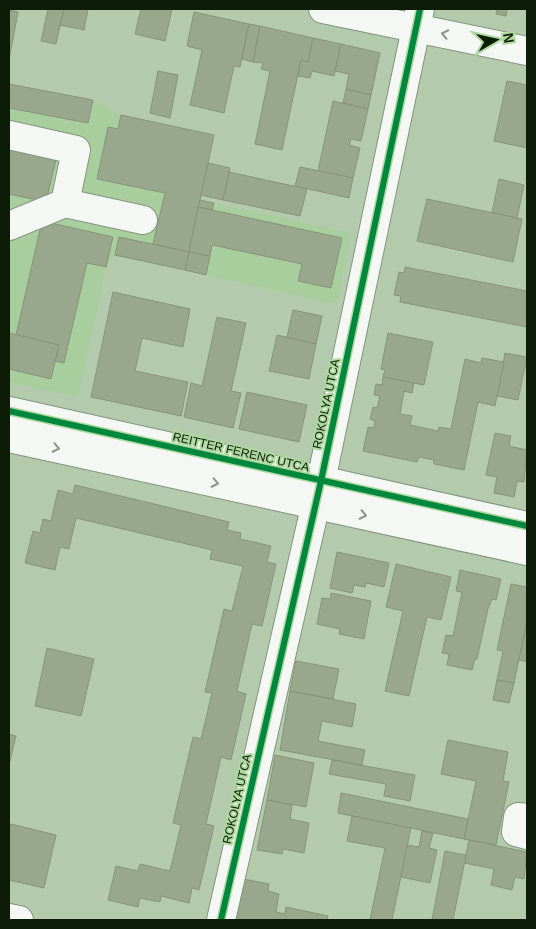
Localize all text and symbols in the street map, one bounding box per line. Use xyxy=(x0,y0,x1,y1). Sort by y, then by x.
north arrow xyxy=(471,15,521,65)
one-way arrow xyxy=(441,29,450,40)
text: N xyxy=(500,32,518,44)
street label: ROKOLYA UTCA xyxy=(310,358,342,450)
street label: REITTER FERENC UTCA xyxy=(171,429,311,475)
one-way arrow xyxy=(52,442,61,453)
one-way arrow xyxy=(211,477,220,488)
one-way arrow xyxy=(359,509,368,520)
street label: ROKOLYA UTCA xyxy=(220,753,254,845)

